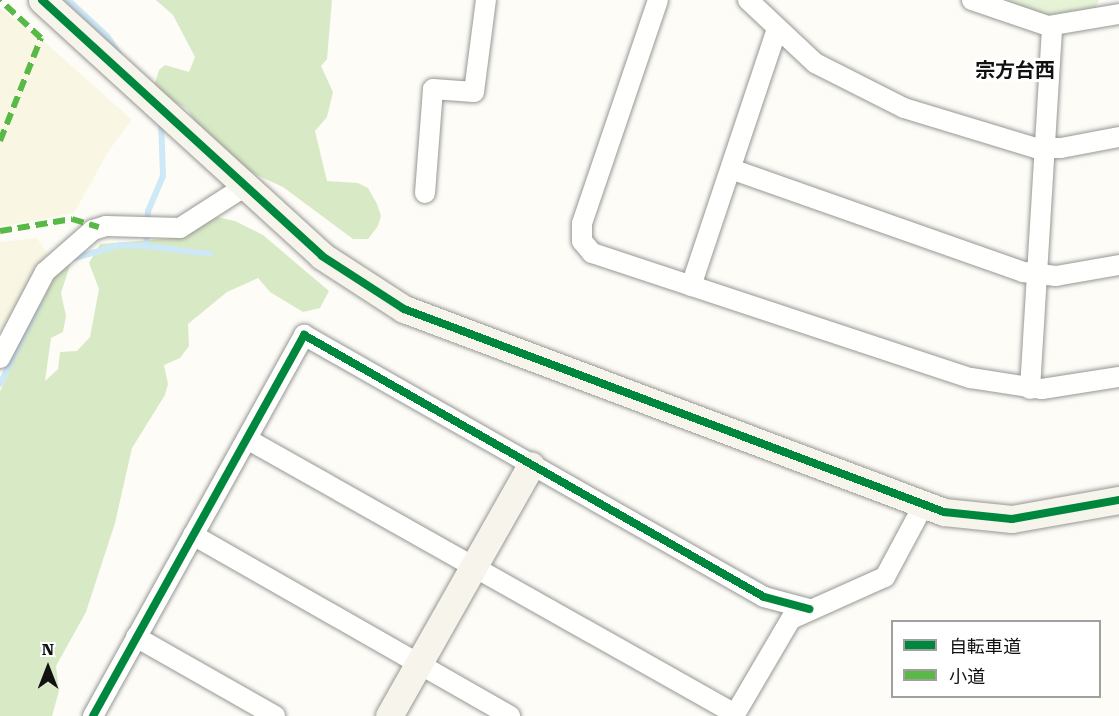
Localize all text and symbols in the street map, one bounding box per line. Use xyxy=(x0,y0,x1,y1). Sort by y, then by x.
district label: 宗方台西 xyxy=(975,58,1055,82)
legend xyxy=(891,620,1101,698)
text: 自転車道 xyxy=(949,636,1021,657)
north arrow xyxy=(18,638,78,698)
text: N xyxy=(42,640,54,659)
text: 小道 xyxy=(949,666,985,687)

